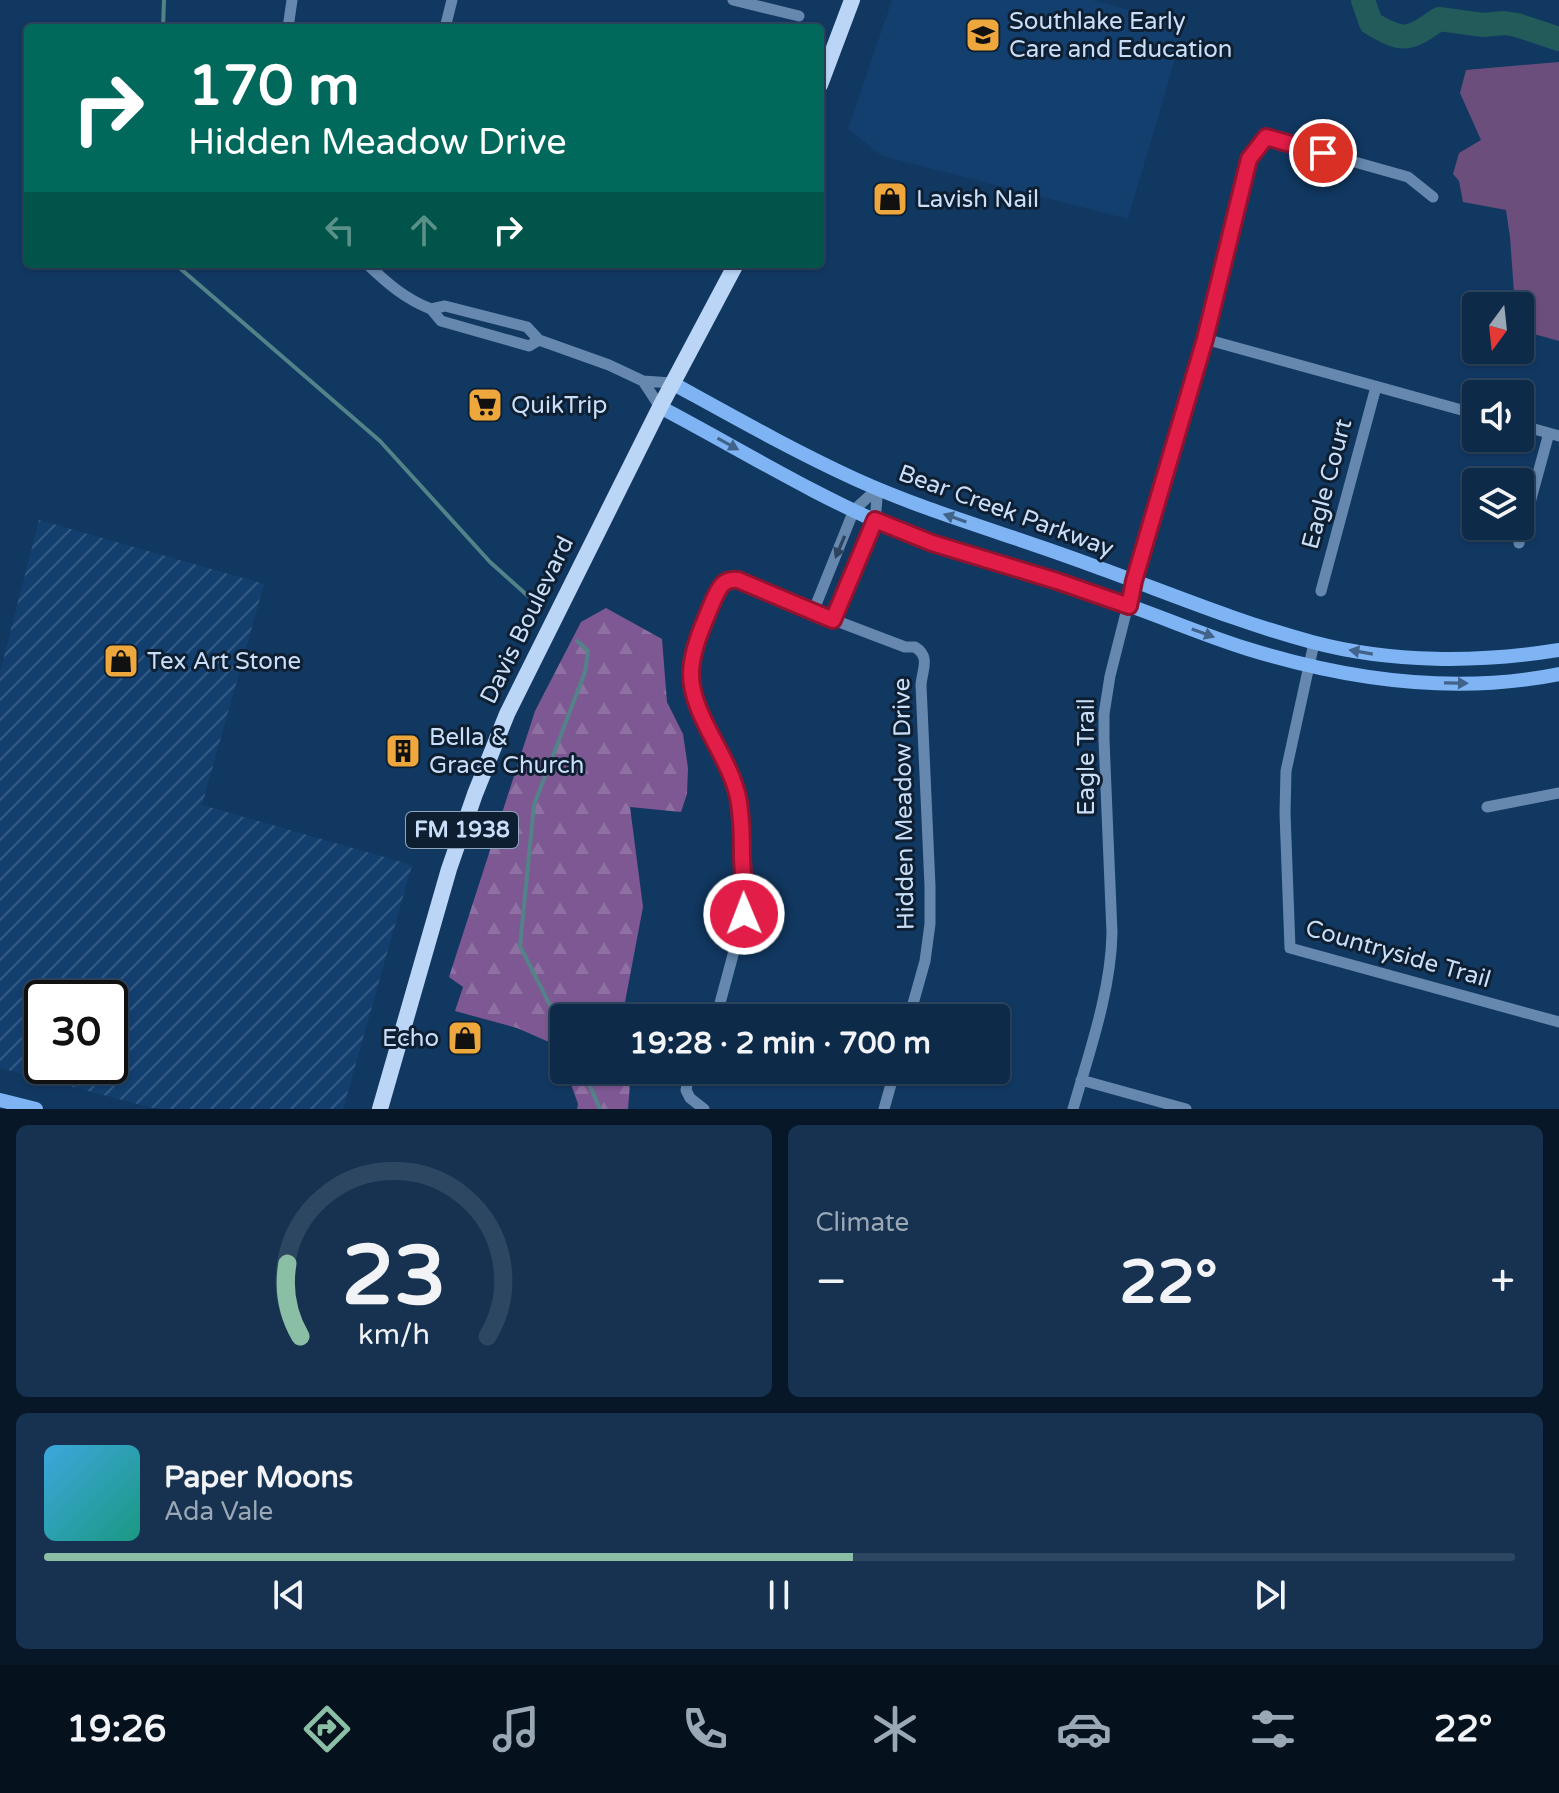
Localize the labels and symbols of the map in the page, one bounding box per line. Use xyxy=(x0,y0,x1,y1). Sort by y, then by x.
place label: Southlake Early Care and Education xyxy=(1009,7,1232,64)
school or university icon: Southlake Early Care and Education xyxy=(964,16,1002,54)
pin xyxy=(1289,119,1357,187)
shop icon: Lavish Nail xyxy=(871,180,909,218)
place label: Lavish Nail xyxy=(916,185,1039,214)
north arrow xyxy=(1462,292,1534,364)
supermarket icon: QuikTrip xyxy=(466,386,504,424)
place label: QuikTrip xyxy=(511,391,607,420)
street label: Eagle Court xyxy=(1296,416,1358,552)
one-way arrow xyxy=(717,437,739,451)
street label: Bear Creek Parkway xyxy=(894,459,1118,564)
one-way arrow xyxy=(943,511,967,523)
street label: Davis Boulevard xyxy=(474,532,580,708)
one-way arrow xyxy=(834,535,847,559)
one-way arrow xyxy=(1191,627,1215,639)
shop icon: Tex Art Stone xyxy=(102,642,140,680)
one-way arrow xyxy=(1349,645,1374,657)
place label: Tex Art Stone xyxy=(147,647,301,676)
one-way arrow xyxy=(1444,677,1469,690)
street label: Hidden Meadow Drive xyxy=(887,678,921,930)
street label: Eagle Trail xyxy=(1072,698,1101,816)
place label: Bella & Grace Church xyxy=(429,723,584,780)
building icon: Bella & Grace Church xyxy=(384,732,422,770)
road number: FM 1938 xyxy=(406,812,518,848)
position arrow xyxy=(702,872,786,956)
street label: Countryside Trail xyxy=(1302,914,1494,994)
speed limit sign: 30 xyxy=(24,980,128,1084)
shop icon: Echo xyxy=(446,1019,484,1057)
place label: Echo xyxy=(382,1024,439,1053)

